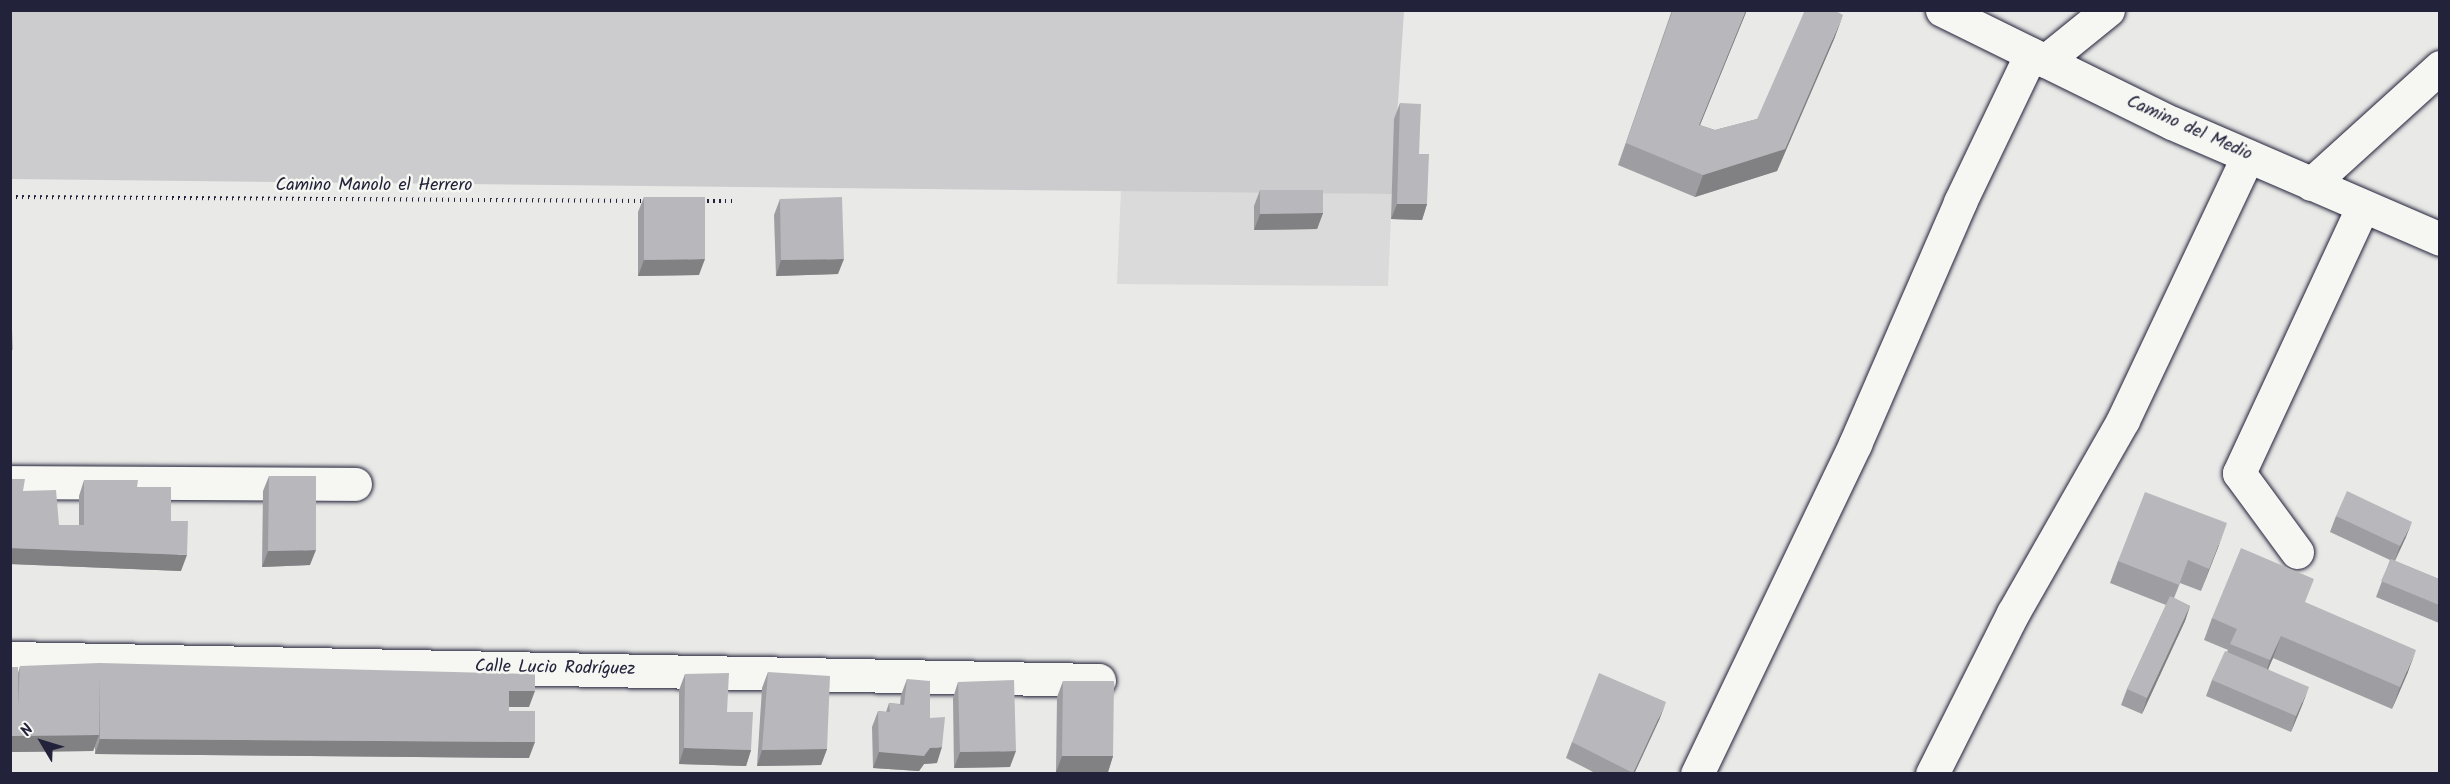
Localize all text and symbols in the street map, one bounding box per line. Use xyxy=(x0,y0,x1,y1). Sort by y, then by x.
street label: Camino del Medio xyxy=(2123,92,2255,166)
street label: Camino Manolo el Herrero xyxy=(276,175,472,197)
street label: Calle Lucio Rodríguez xyxy=(475,657,635,681)
north arrow xyxy=(12,712,72,772)
text: N xyxy=(14,719,40,742)

